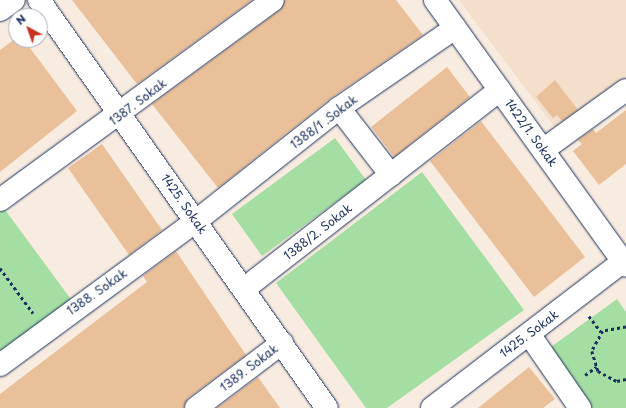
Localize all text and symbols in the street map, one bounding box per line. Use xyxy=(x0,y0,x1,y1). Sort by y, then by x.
north arrow xyxy=(8,8,48,48)
text: N xyxy=(12,10,29,29)
street label: 1387. Sokak xyxy=(106,76,170,128)
street label: 1388/1 .Sokak xyxy=(287,92,361,152)
street label: 1422/1. Sokak xyxy=(501,96,561,170)
street label: 1425. Sokak xyxy=(158,171,210,237)
street label: 1388/2. Sokak xyxy=(281,201,355,263)
street label: 1388. Sokak xyxy=(64,266,130,318)
street label: 1425. Sokak xyxy=(496,307,562,361)
street label: 1389. Sokak xyxy=(217,341,281,395)

